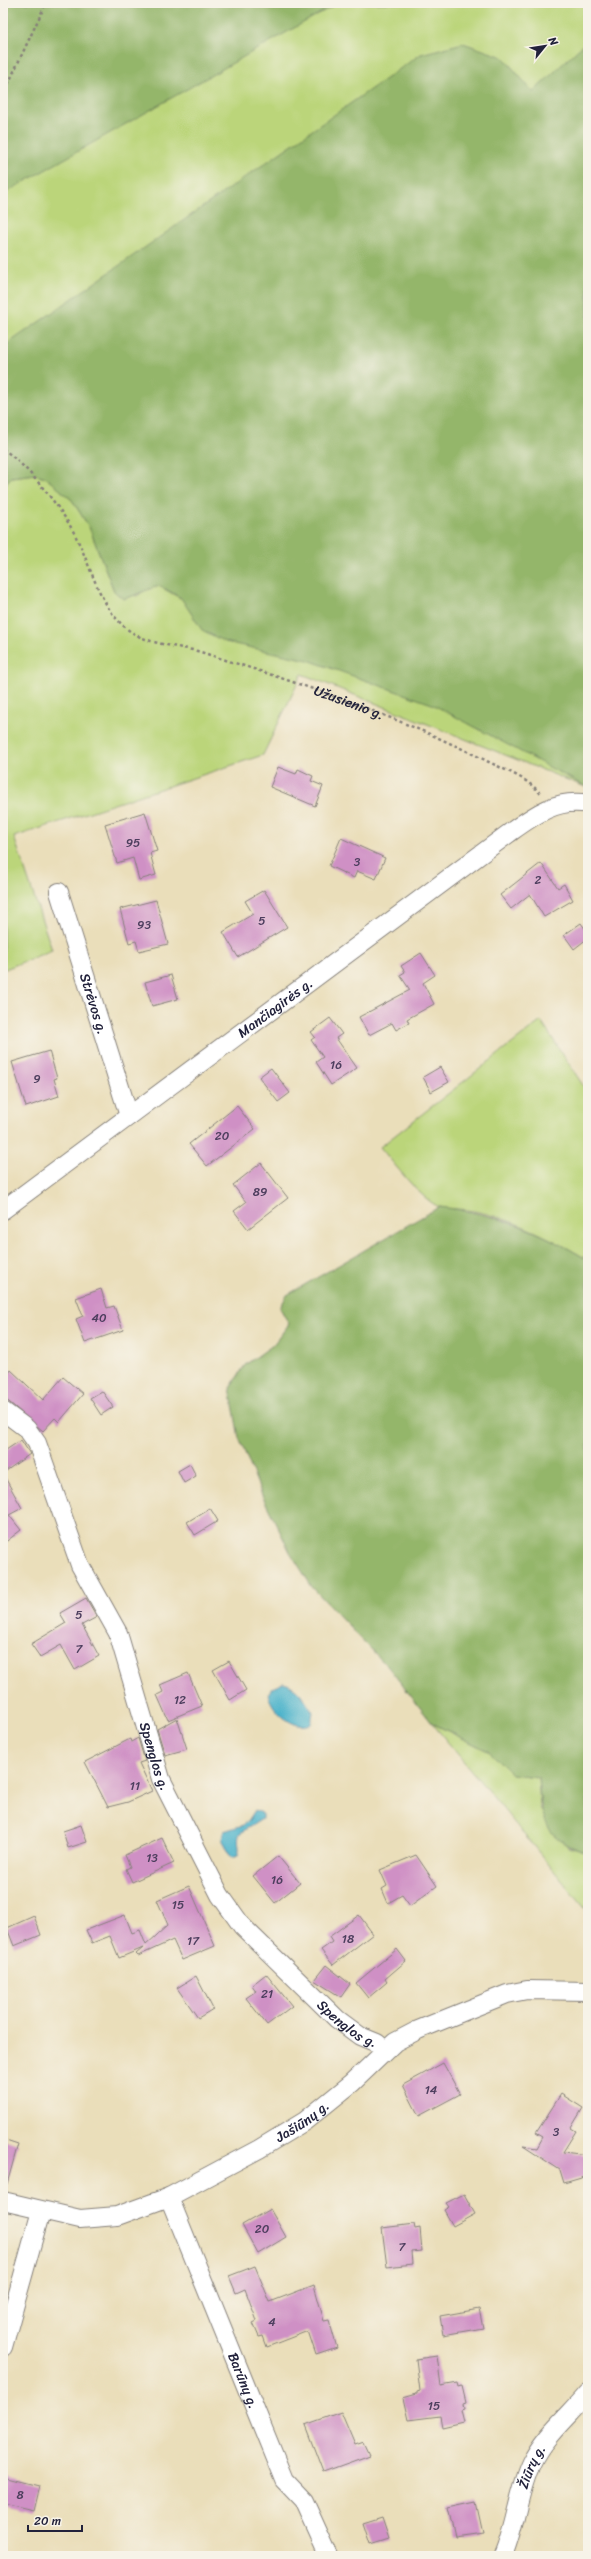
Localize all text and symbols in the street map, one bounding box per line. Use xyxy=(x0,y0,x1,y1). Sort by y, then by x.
north arrow xyxy=(525,26,565,66)
text: N xyxy=(543,32,564,50)
street label: Užusienio g. xyxy=(310,678,388,727)
house number: 95 xyxy=(126,832,140,854)
house number: 3 xyxy=(354,851,361,873)
house number: 2 xyxy=(535,869,542,891)
house number: 5 xyxy=(258,910,266,932)
house number: 93 xyxy=(137,914,151,936)
street label: Strėvos g. xyxy=(72,970,115,1038)
street label: Mančiagirės g. xyxy=(232,971,318,1045)
house number: 16 xyxy=(330,1054,342,1076)
house number: 9 xyxy=(33,1068,41,1090)
house number: 20 xyxy=(215,1125,230,1147)
house number: 89 xyxy=(253,1181,267,1203)
house number: 40 xyxy=(91,1307,107,1329)
house number: 5 xyxy=(75,1604,83,1626)
house number: 7 xyxy=(76,1638,84,1660)
house number: 12 xyxy=(174,1689,186,1711)
street label: Spenglos g. xyxy=(132,1719,177,1795)
house number: 11 xyxy=(130,1775,140,1797)
house number: 13 xyxy=(146,1847,158,1869)
house number: 16 xyxy=(271,1869,283,1891)
house number: 15 xyxy=(172,1894,184,1916)
house number: 18 xyxy=(342,1928,354,1950)
house number: 17 xyxy=(187,1930,200,1952)
house number: 21 xyxy=(261,1983,273,2005)
street label: Spenglos g. xyxy=(311,1994,381,2055)
house number: 14 xyxy=(425,2079,438,2101)
street label: Jašiūnų g. xyxy=(270,2094,335,2150)
house number: 3 xyxy=(553,2121,560,2143)
house number: 20 xyxy=(255,2218,270,2240)
house number: 7 xyxy=(399,2236,407,2258)
house number: 4 xyxy=(268,2311,276,2333)
street label: Barūnų g. xyxy=(220,2349,266,2413)
house number: 15 xyxy=(428,2395,440,2417)
street label: Žiūrų g. xyxy=(511,2439,552,2492)
house number: 8 xyxy=(16,2484,24,2506)
scale bar xyxy=(28,2507,82,2533)
text: 20 m xyxy=(34,2510,61,2532)

